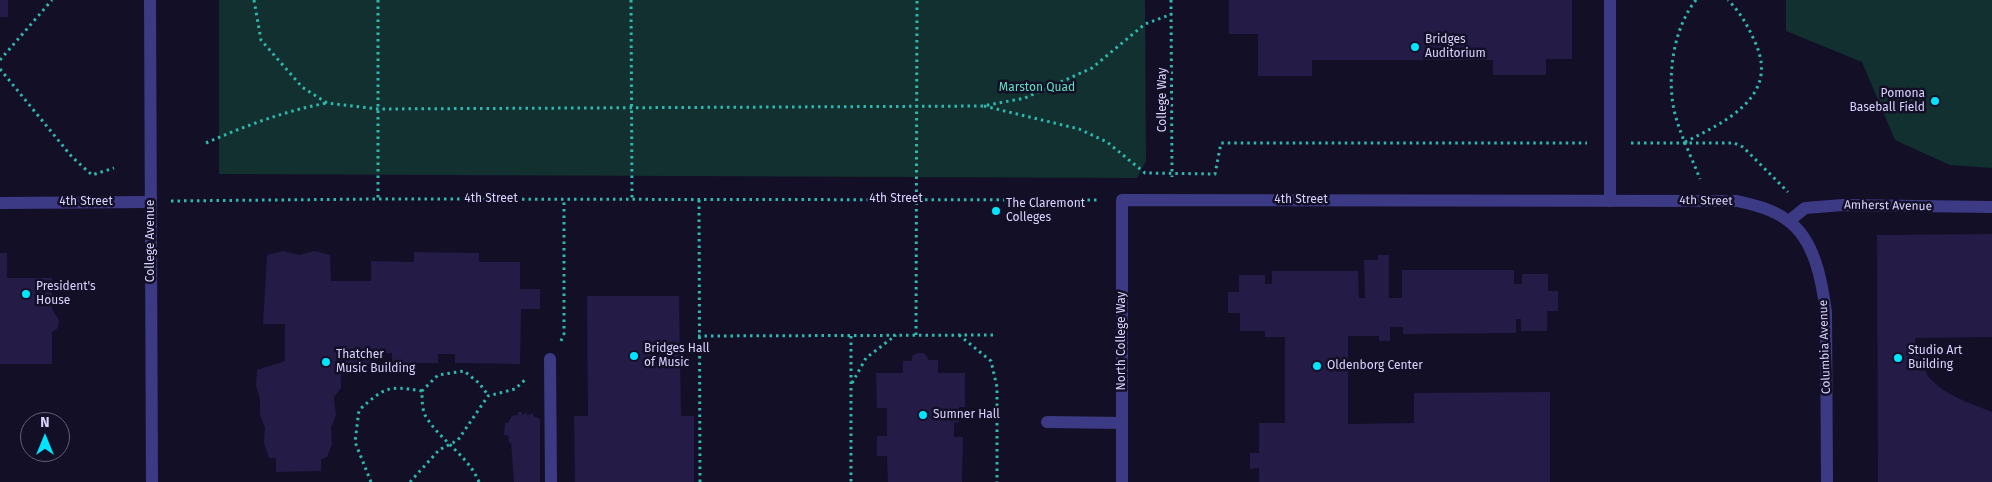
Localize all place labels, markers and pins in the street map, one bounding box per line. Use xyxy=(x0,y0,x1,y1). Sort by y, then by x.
place label: Bridges Auditorium xyxy=(1425,33,1486,61)
marker: Bridges Auditorium xyxy=(1409,41,1421,53)
place label: Pomona Baseball Field xyxy=(1849,87,1925,115)
marker: Pomona Baseball Field xyxy=(1929,95,1941,107)
place label: The Claremont Colleges xyxy=(1006,197,1085,225)
marker: The Claremont Colleges xyxy=(990,205,1002,217)
place label: President's House xyxy=(36,280,96,308)
marker: President's House xyxy=(20,288,32,300)
place label: Bridges Hall of Music xyxy=(644,342,709,370)
place label: Studio Art Building xyxy=(1908,344,1962,372)
place label: Thatcher Music Building xyxy=(336,348,415,376)
marker: Bridges Hall of Music xyxy=(628,350,640,362)
marker: Studio Art Building xyxy=(1892,352,1904,364)
marker: Thatcher Music Building xyxy=(320,356,332,368)
place label: Oldenborg Center xyxy=(1327,359,1423,373)
marker: Oldenborg Center xyxy=(1311,360,1323,372)
place label: Sumner Hall xyxy=(933,408,1000,422)
marker: Sumner Hall xyxy=(917,409,929,421)

